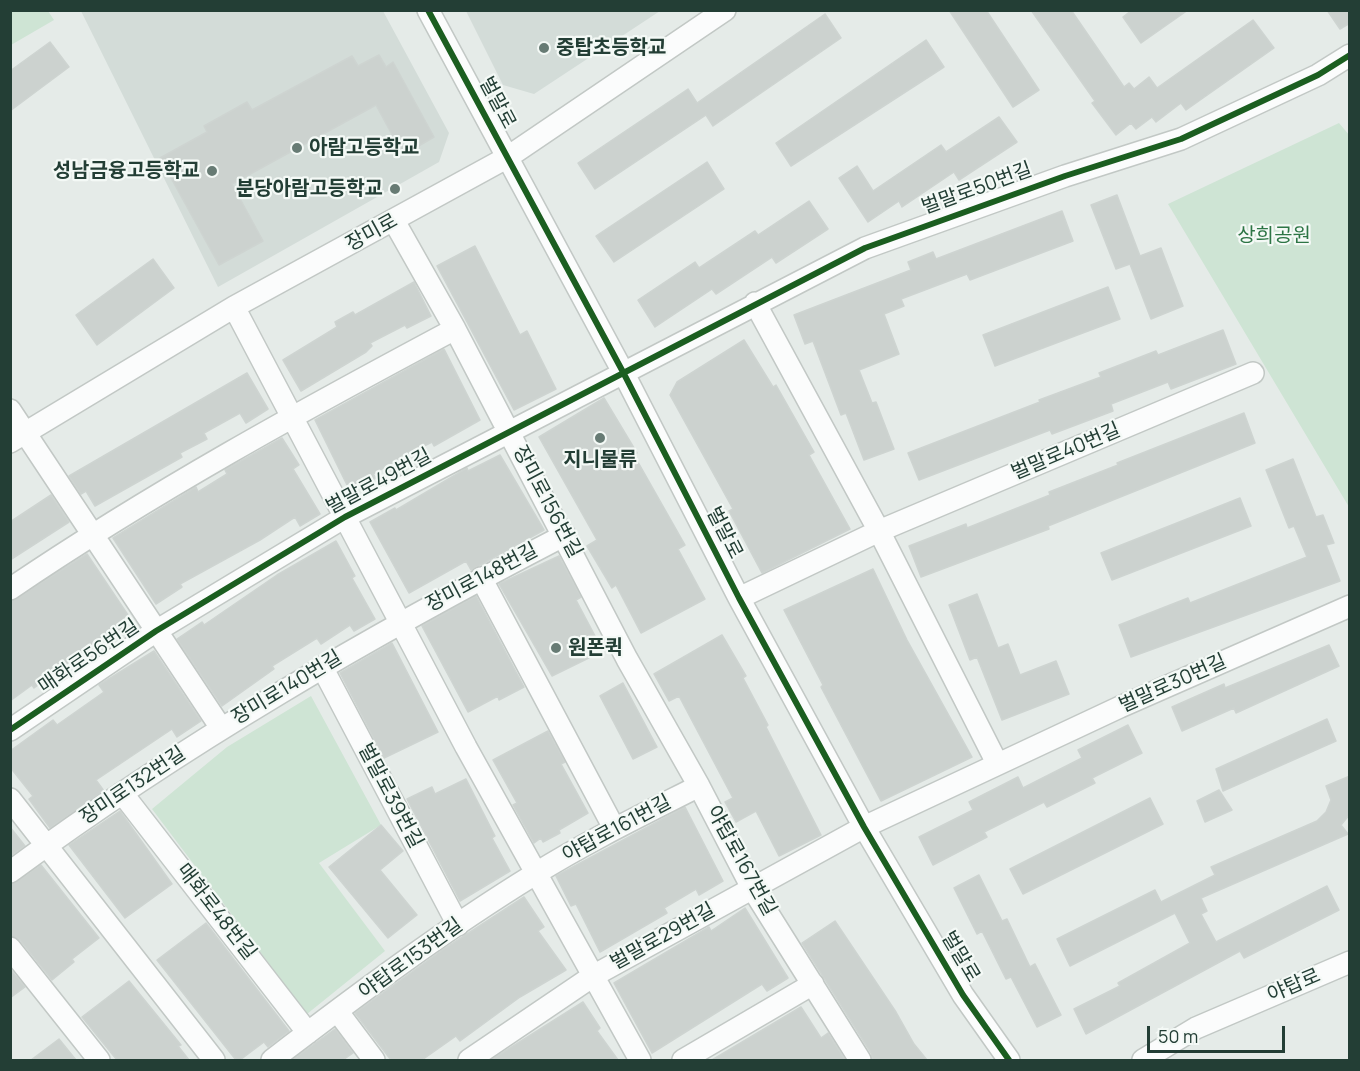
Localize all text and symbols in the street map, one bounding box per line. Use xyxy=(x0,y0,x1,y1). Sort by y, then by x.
place label: 중탑초등학교 xyxy=(556,36,666,60)
marker: 중탑초등학교 xyxy=(537,41,551,55)
street label: 벌말로 xyxy=(473,73,521,133)
place label: 아람고등학교 xyxy=(309,136,419,160)
marker: 아람고등학교 xyxy=(290,141,304,155)
street label: 벌말로50번길 xyxy=(919,158,1035,220)
place label: 성남금융고등학교 xyxy=(53,159,200,183)
marker: 성남금융고등학교 xyxy=(205,164,219,178)
place label: 분당아람고등학교 xyxy=(236,177,383,201)
marker: 분당아람고등학교 xyxy=(388,182,402,196)
street label: 장미로 xyxy=(342,209,402,257)
park label: 상희공원 xyxy=(1237,224,1311,248)
street label: 벌말로40번길 xyxy=(1008,418,1124,486)
marker: 지니물류 xyxy=(593,431,607,445)
street label: 장미로156번길 xyxy=(507,442,587,562)
street label: 벌말로49번길 xyxy=(322,444,436,520)
place label: 지니물류 xyxy=(563,448,637,472)
street label: 벌말로 xyxy=(701,503,747,563)
street label: 장미로148번길 xyxy=(422,538,542,618)
street label: 매화로56번길 xyxy=(34,615,144,699)
place label: 원폰퀵 xyxy=(568,636,623,660)
marker: 원폰퀵 xyxy=(549,641,563,655)
street label: 장미로140번길 xyxy=(228,646,346,730)
street label: 벌말로30번길 xyxy=(1115,650,1231,718)
street label: 벌말로39번길 xyxy=(352,739,428,853)
street label: 장미로132번길 xyxy=(76,742,190,830)
street label: 야탑로161번길 xyxy=(559,790,675,868)
street label: 야탑로167번길 xyxy=(701,802,781,920)
street label: 매화로48번길 xyxy=(171,859,261,965)
street label: 벌말로29번길 xyxy=(607,898,719,976)
street label: 야탑로153번길 xyxy=(354,913,468,1005)
street label: 벌말로 xyxy=(935,927,985,987)
street label: 야탑로 xyxy=(1264,964,1324,1008)
scale bar xyxy=(1150,1014,1288,1052)
text: 50 m xyxy=(1158,1024,1198,1048)

